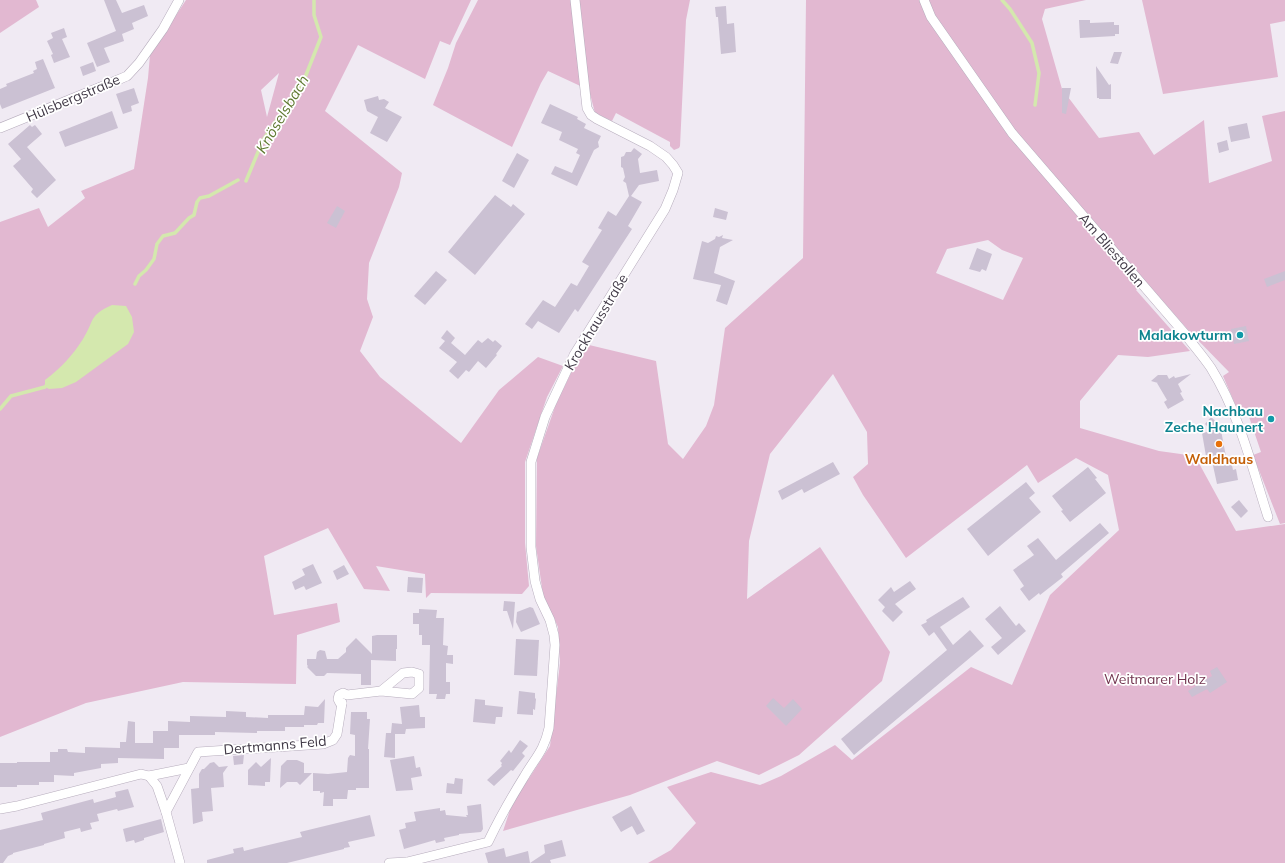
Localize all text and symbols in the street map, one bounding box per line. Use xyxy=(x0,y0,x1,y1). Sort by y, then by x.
street label: Hülsbergstraße xyxy=(23,70,123,126)
water label: Knöselsbach xyxy=(251,71,313,156)
street label: Am Bliestollen xyxy=(1075,209,1149,291)
street label: Krockhausstraße xyxy=(560,271,632,373)
place label: Malakowturm xyxy=(1139,326,1232,344)
marker: Malakowturm xyxy=(1235,330,1245,340)
place label: Nachbau Zeche Haunert xyxy=(1165,402,1264,436)
marker: Nachbau Zeche Haunert xyxy=(1266,414,1276,424)
marker: Waldhaus xyxy=(1214,439,1224,449)
place label: Waldhaus xyxy=(1185,450,1253,468)
park label: Weitmarer Holz xyxy=(1104,670,1206,688)
street label: Dertmanns Feld xyxy=(223,732,327,758)

